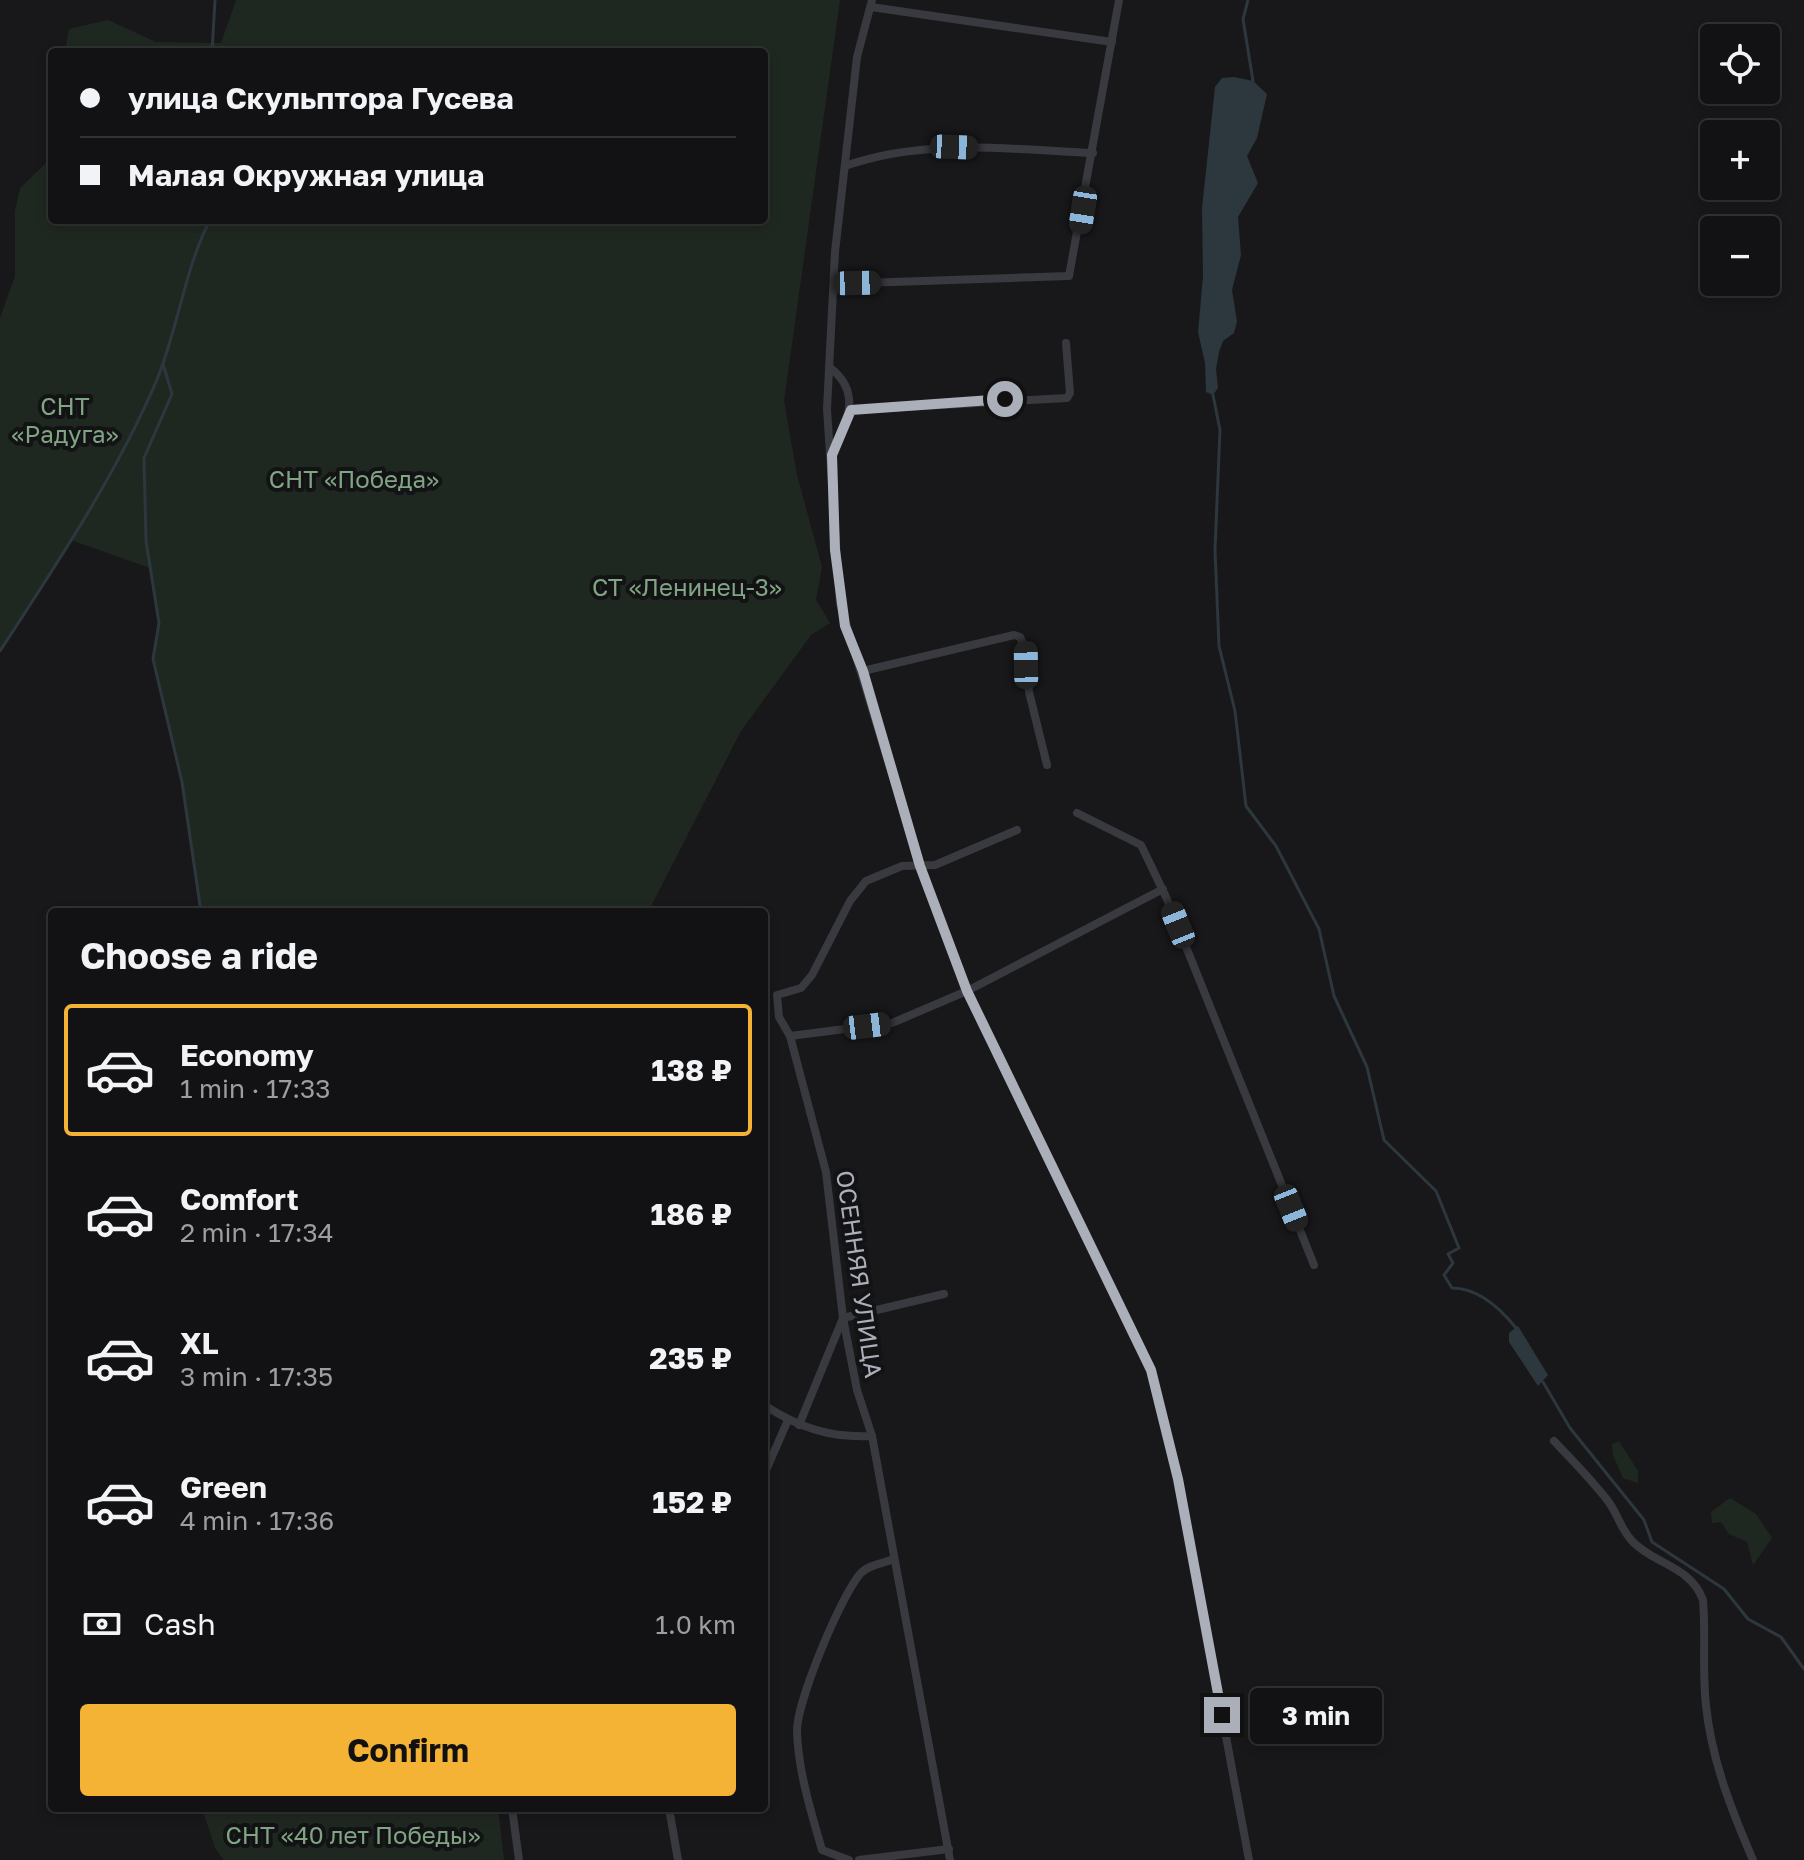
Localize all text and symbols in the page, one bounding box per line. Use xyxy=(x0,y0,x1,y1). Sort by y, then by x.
map controls xyxy=(1700,24,1780,296)
button: locate xyxy=(1700,24,1780,104)
text: улица Скульптора Гусева xyxy=(128,80,514,116)
button: + xyxy=(1700,120,1780,200)
car xyxy=(930,134,978,160)
text: Малая Окружная улица xyxy=(128,157,485,193)
car xyxy=(1067,184,1099,236)
button: − xyxy=(1700,216,1780,296)
car xyxy=(833,271,881,295)
route start xyxy=(987,381,1023,417)
park label: СНТ «Радуга» xyxy=(11,391,119,448)
park label: СНТ «Победа» xyxy=(269,464,439,493)
park label: СТ «Ленинец-3» xyxy=(592,572,782,601)
car xyxy=(1014,641,1038,689)
car xyxy=(1158,898,1198,952)
text: Choose a ride xyxy=(80,934,318,977)
car xyxy=(842,1011,892,1041)
icon: car xyxy=(84,1034,156,1106)
text: Economy xyxy=(180,1037,314,1073)
text: 138 ₽ xyxy=(651,1052,732,1088)
text: 1 min · 17:33 xyxy=(180,1073,331,1104)
street label: ОСЕННЯЯ УЛИЦА xyxy=(831,1168,889,1380)
icon: car xyxy=(84,1178,156,1250)
text: Comfort xyxy=(180,1181,299,1217)
car xyxy=(1271,1181,1311,1235)
text: 186 ₽ xyxy=(651,1196,732,1232)
text: 2 min · 17:34 xyxy=(180,1217,334,1248)
icon: car xyxy=(84,1322,156,1394)
text: XL xyxy=(180,1325,219,1361)
text: 235 ₽ xyxy=(649,1340,732,1376)
text: 3 min · 17:35 xyxy=(180,1361,333,1392)
icon: car xyxy=(84,1466,156,1538)
text: Green xyxy=(180,1469,267,1505)
text: 152 ₽ xyxy=(652,1484,732,1520)
text: 4 min · 17:36 xyxy=(180,1505,334,1536)
icon: cash xyxy=(80,1602,124,1646)
text: Cash xyxy=(144,1606,216,1642)
text: 1.0 km xyxy=(655,1609,736,1640)
callout: 3 min xyxy=(1250,1687,1382,1743)
route end xyxy=(1204,1697,1240,1733)
text: 3 min xyxy=(1282,1700,1350,1731)
button: Confirm xyxy=(80,1704,736,1796)
park label: СНТ «40 лет Победы» xyxy=(225,1820,481,1849)

